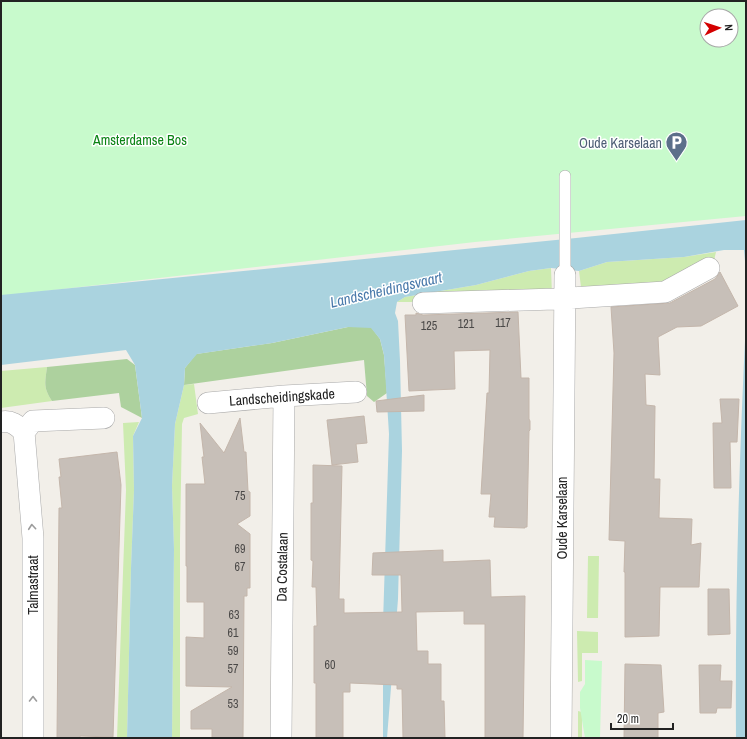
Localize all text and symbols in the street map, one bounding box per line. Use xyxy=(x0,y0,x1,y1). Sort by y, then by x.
north arrow xyxy=(699,8,739,48)
text: N xyxy=(722,24,736,31)
parking icon: Oude Karselaan xyxy=(664,130,690,163)
park label: Amsterdamse Bos xyxy=(92,131,187,149)
place label: Oude Karselaan xyxy=(579,134,662,152)
water label: Landscheidingsvaart xyxy=(328,266,444,313)
house number: 117 xyxy=(495,315,511,331)
house number: 121 xyxy=(458,316,475,332)
house number: 125 xyxy=(421,318,438,334)
street label: Landscheidingskade xyxy=(229,384,335,410)
street label: Oude Karselaan xyxy=(553,477,571,559)
house number: 75 xyxy=(235,488,246,504)
one-way arrow xyxy=(28,524,37,530)
street label: Da Costalaan xyxy=(272,532,292,602)
house number: 69 xyxy=(235,541,245,557)
street label: Talmastraat xyxy=(24,555,42,615)
house number: 67 xyxy=(235,559,246,575)
house number: 63 xyxy=(229,607,239,623)
house number: 61 xyxy=(228,625,239,641)
house number: 59 xyxy=(228,643,238,659)
house number: 60 xyxy=(325,657,335,673)
house number: 57 xyxy=(228,661,239,677)
one-way arrow xyxy=(29,696,37,702)
house number: 53 xyxy=(228,696,238,712)
scale bar xyxy=(611,705,673,731)
text: 20 m xyxy=(617,711,639,727)

